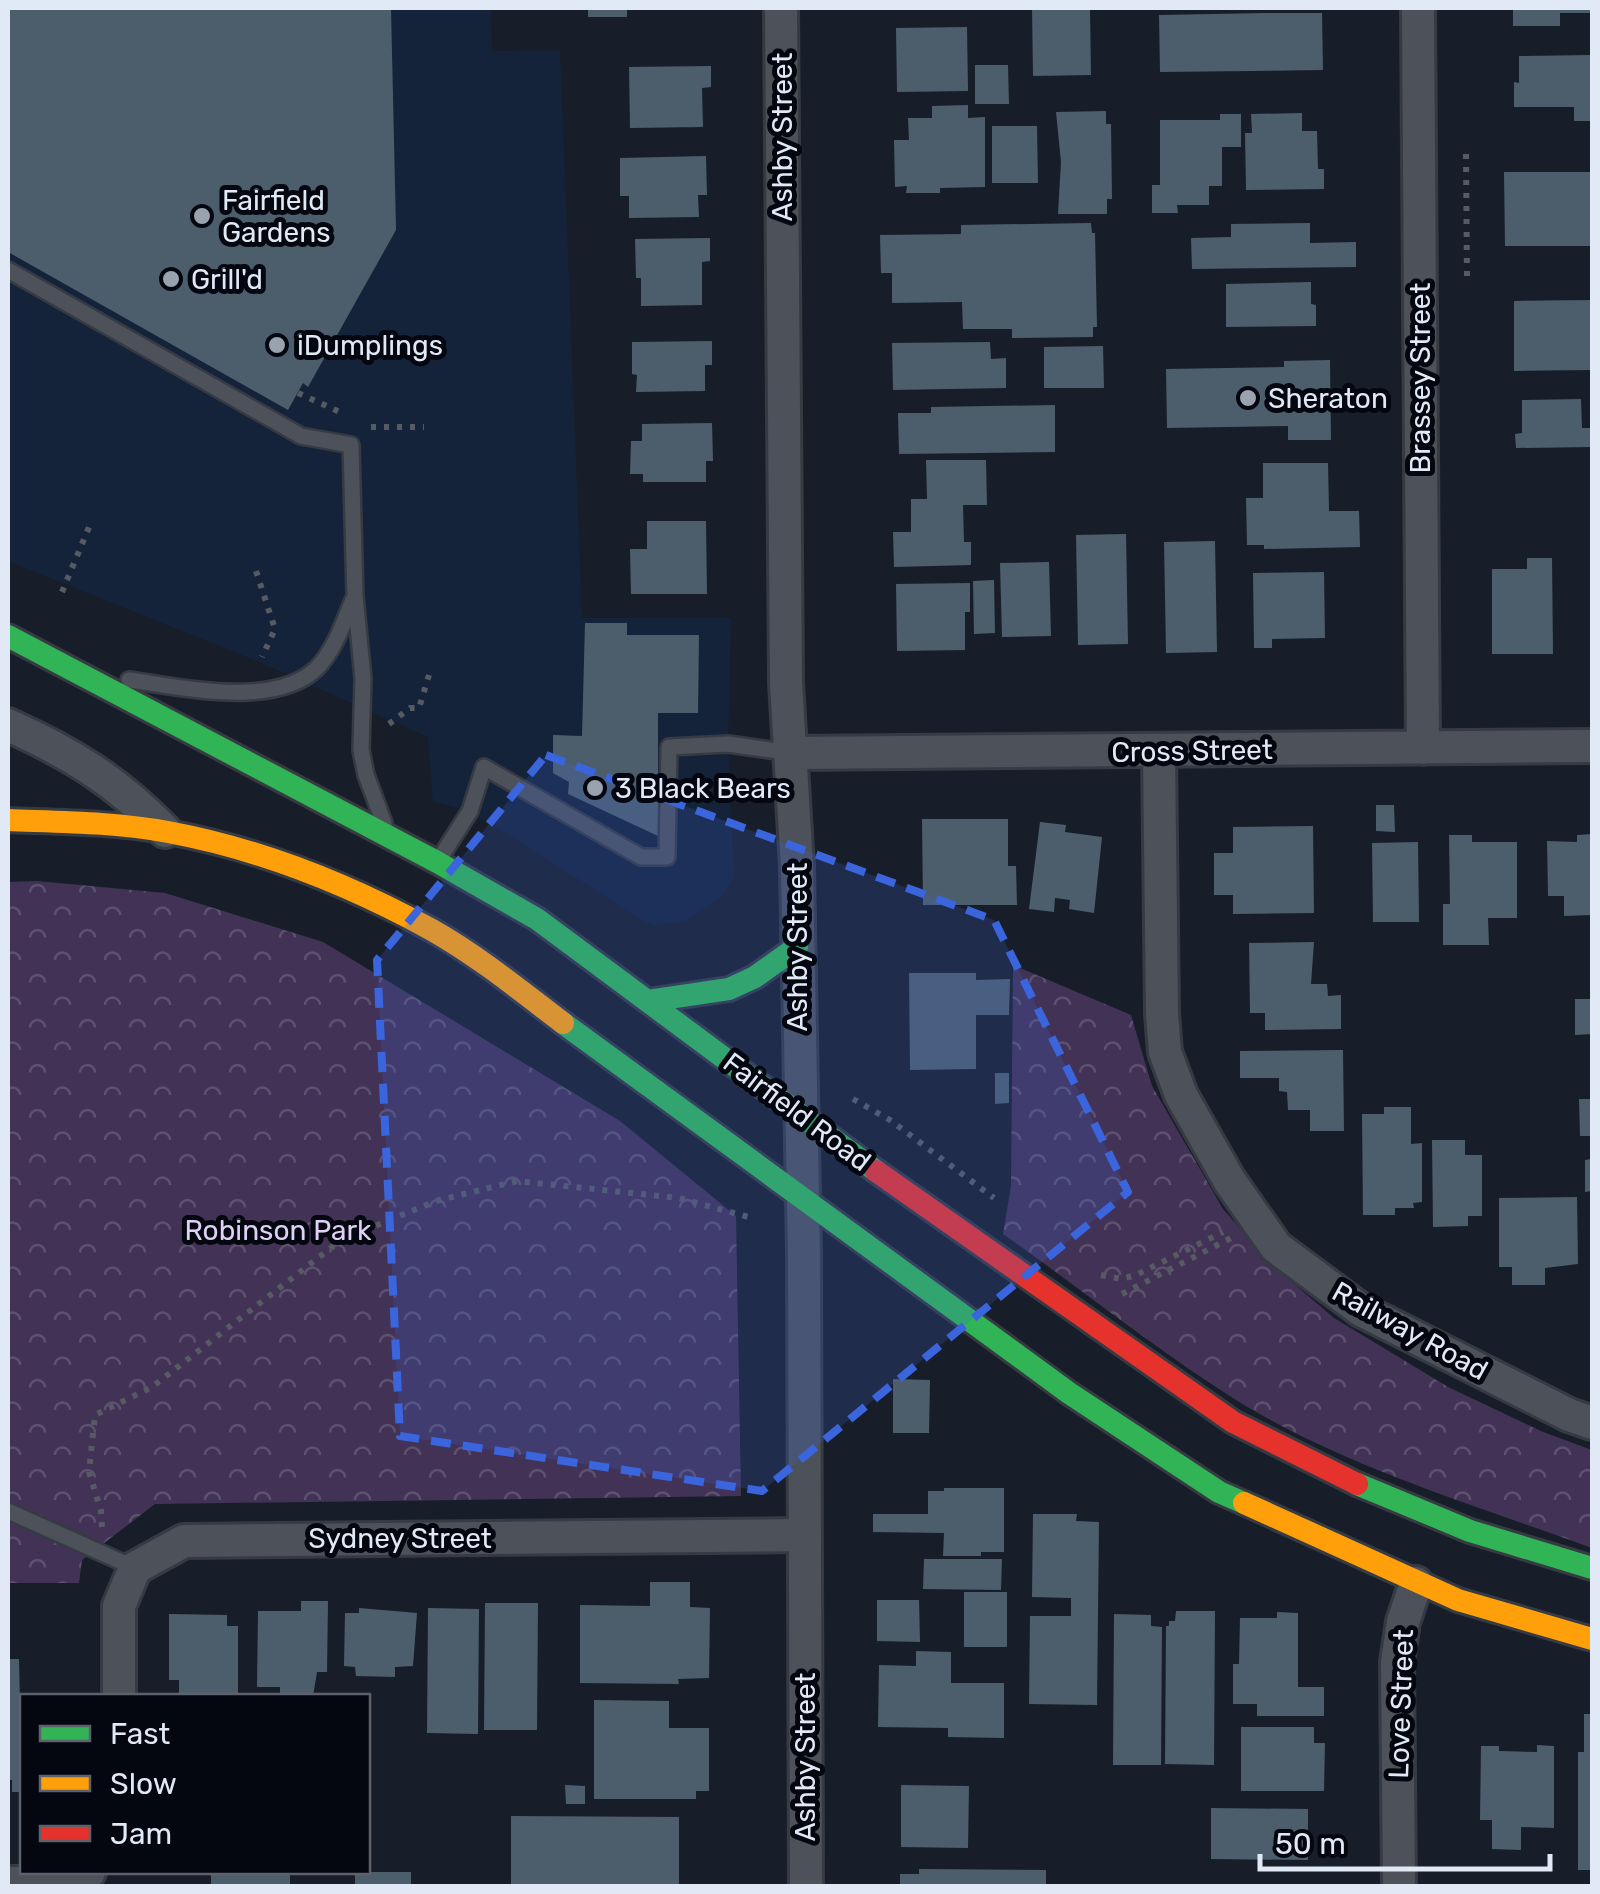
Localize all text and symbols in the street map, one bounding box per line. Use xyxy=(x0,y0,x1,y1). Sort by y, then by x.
street label: Ashby Street xyxy=(766,53,799,221)
place label: Fairfield Gardens xyxy=(222,184,330,249)
marker: Fairfield Gardens xyxy=(191,205,213,227)
place label: Grill'd xyxy=(191,263,263,296)
marker: Grill'd xyxy=(160,268,182,290)
street label: Brassey Street xyxy=(1404,283,1437,473)
place label: iDumplings xyxy=(297,329,443,362)
marker: iDumplings xyxy=(266,334,288,356)
place label: Sheraton xyxy=(1268,382,1388,415)
marker: Sheraton xyxy=(1237,387,1259,409)
street label: Cross Street xyxy=(1111,733,1273,769)
place label: 3 Black Bears xyxy=(615,772,791,805)
marker: 3 Black Bears xyxy=(584,777,606,799)
street label: Ashby Street xyxy=(781,863,814,1031)
street label: Fairfield Road xyxy=(717,1046,877,1178)
park label: Robinson Park xyxy=(184,1214,372,1247)
street label: Railway Road xyxy=(1327,1275,1493,1387)
street label: Sydney Street xyxy=(308,1522,492,1555)
street label: Love Street xyxy=(1382,1629,1420,1779)
street label: Ashby Street xyxy=(789,1673,822,1841)
legend xyxy=(20,1694,370,1874)
text: Fast xyxy=(110,1716,170,1752)
text: Slow xyxy=(110,1766,177,1802)
scale bar xyxy=(1260,1809,1550,1871)
text: Jam xyxy=(110,1816,172,1852)
text: 50 m xyxy=(1275,1826,1346,1862)

